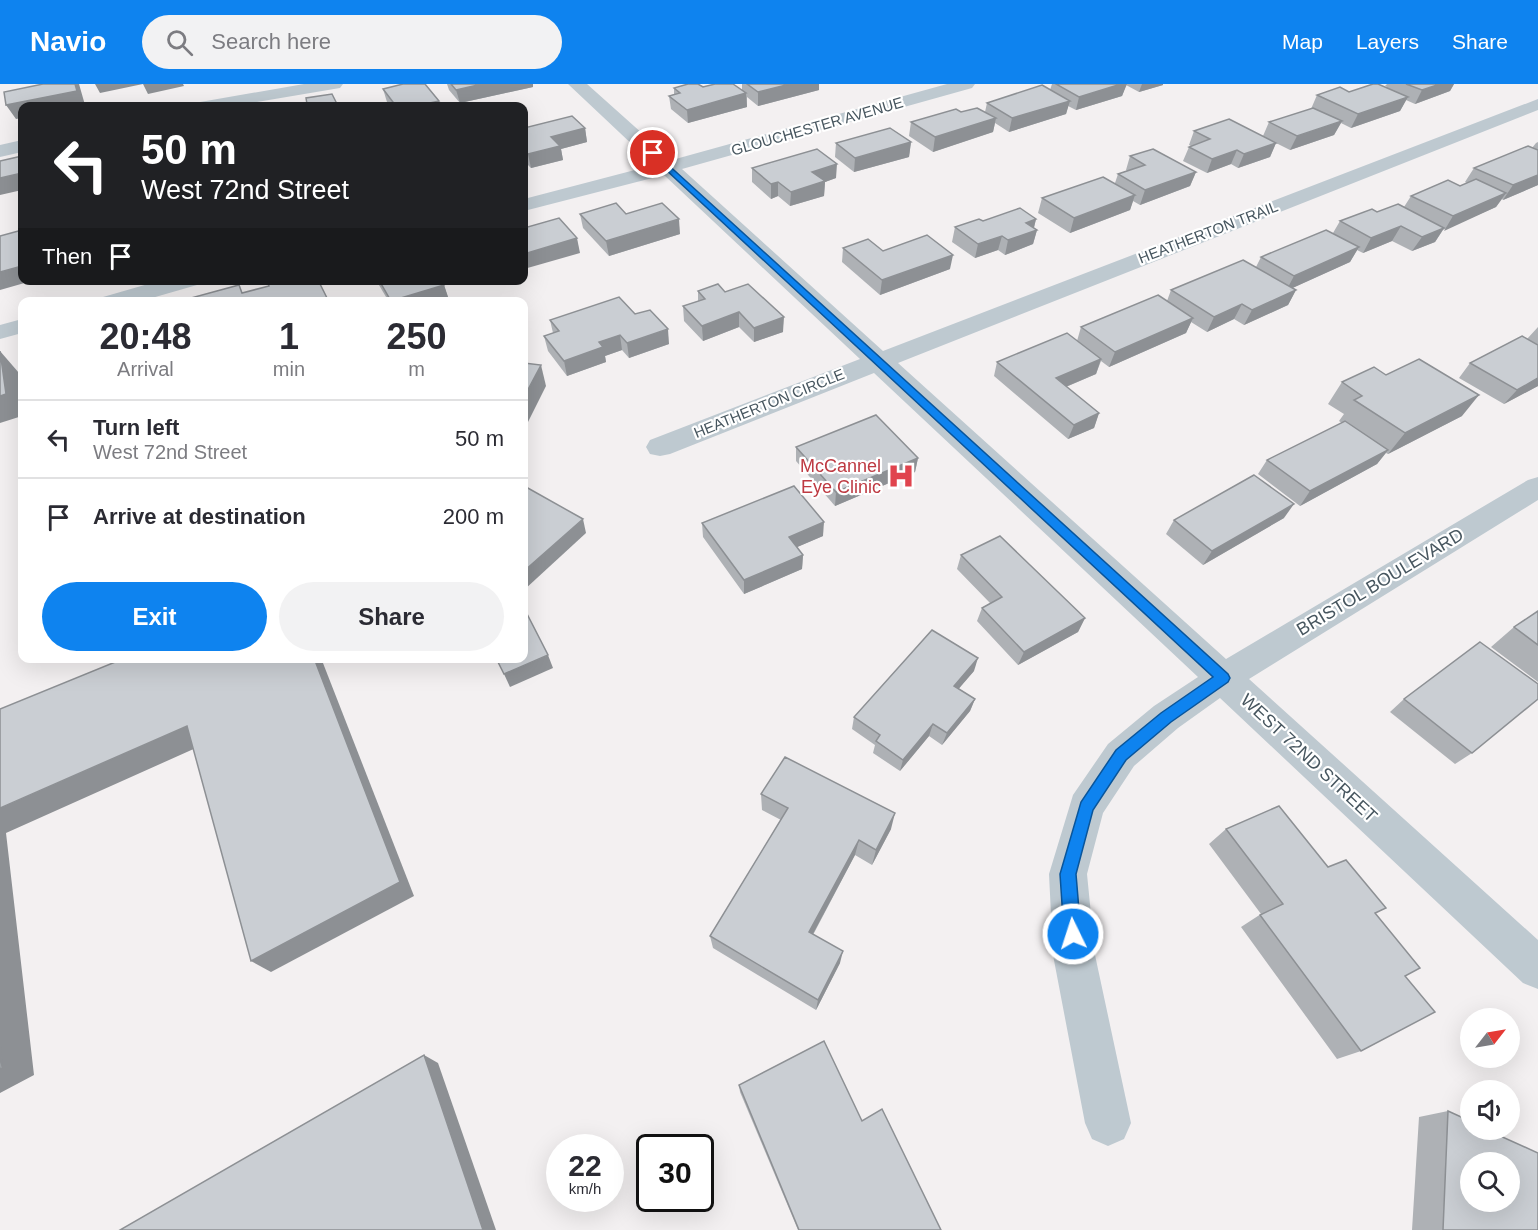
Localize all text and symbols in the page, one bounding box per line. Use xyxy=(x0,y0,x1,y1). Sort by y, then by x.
search box xyxy=(142,15,562,69)
text: Navio xyxy=(30,26,106,57)
icon: search xyxy=(163,26,196,59)
text: Search here xyxy=(211,29,331,54)
text: Map xyxy=(1282,30,1323,53)
text: Layers xyxy=(1356,30,1419,53)
text: Share xyxy=(1452,30,1508,53)
street label: GLOUCHESTER AVENUE xyxy=(729,93,905,159)
icon: left xyxy=(42,126,120,204)
text: 50 m xyxy=(141,126,237,173)
pin xyxy=(627,127,678,178)
icon: arrive xyxy=(636,136,669,169)
text: West 72nd Street xyxy=(141,175,349,205)
street label: HEATHERTON TRAIL xyxy=(1136,198,1280,266)
icon: arrive xyxy=(104,240,137,273)
text: Then xyxy=(42,244,92,269)
text: 20:48 xyxy=(99,316,191,357)
text: 1 xyxy=(279,316,299,357)
text: 250 xyxy=(386,316,447,357)
text: Arrival xyxy=(117,358,174,380)
text: min xyxy=(273,358,305,380)
text: m xyxy=(408,358,425,380)
street label: HEATHERTON CIRCLE xyxy=(691,365,847,441)
text: Turn left xyxy=(93,415,179,440)
icon: left xyxy=(42,423,75,456)
text: 50 m xyxy=(455,426,504,451)
text: West 72nd Street xyxy=(93,441,247,463)
place label: McCannel Eye Clinic xyxy=(800,456,881,497)
hospital icon: McCannel Eye Clinic xyxy=(886,461,916,491)
icon: arrive xyxy=(42,501,75,534)
text: Arrive at destination xyxy=(93,504,306,529)
text: 200 m xyxy=(443,504,504,529)
street label: BRISTOL BOULEVARD xyxy=(1293,524,1467,640)
button: Exit xyxy=(42,582,267,651)
button: Share xyxy=(279,582,504,651)
street label: WEST 72ND STREET xyxy=(1237,690,1381,826)
position arrow xyxy=(1041,902,1105,966)
north arrow xyxy=(1460,1008,1520,1068)
map controls xyxy=(1460,1008,1520,1212)
button: sound xyxy=(1460,1080,1520,1140)
speed limit sign: 30 xyxy=(636,1134,714,1212)
text: 22 xyxy=(568,1149,602,1182)
button: search xyxy=(1460,1152,1520,1212)
text: km/h xyxy=(569,1180,601,1197)

